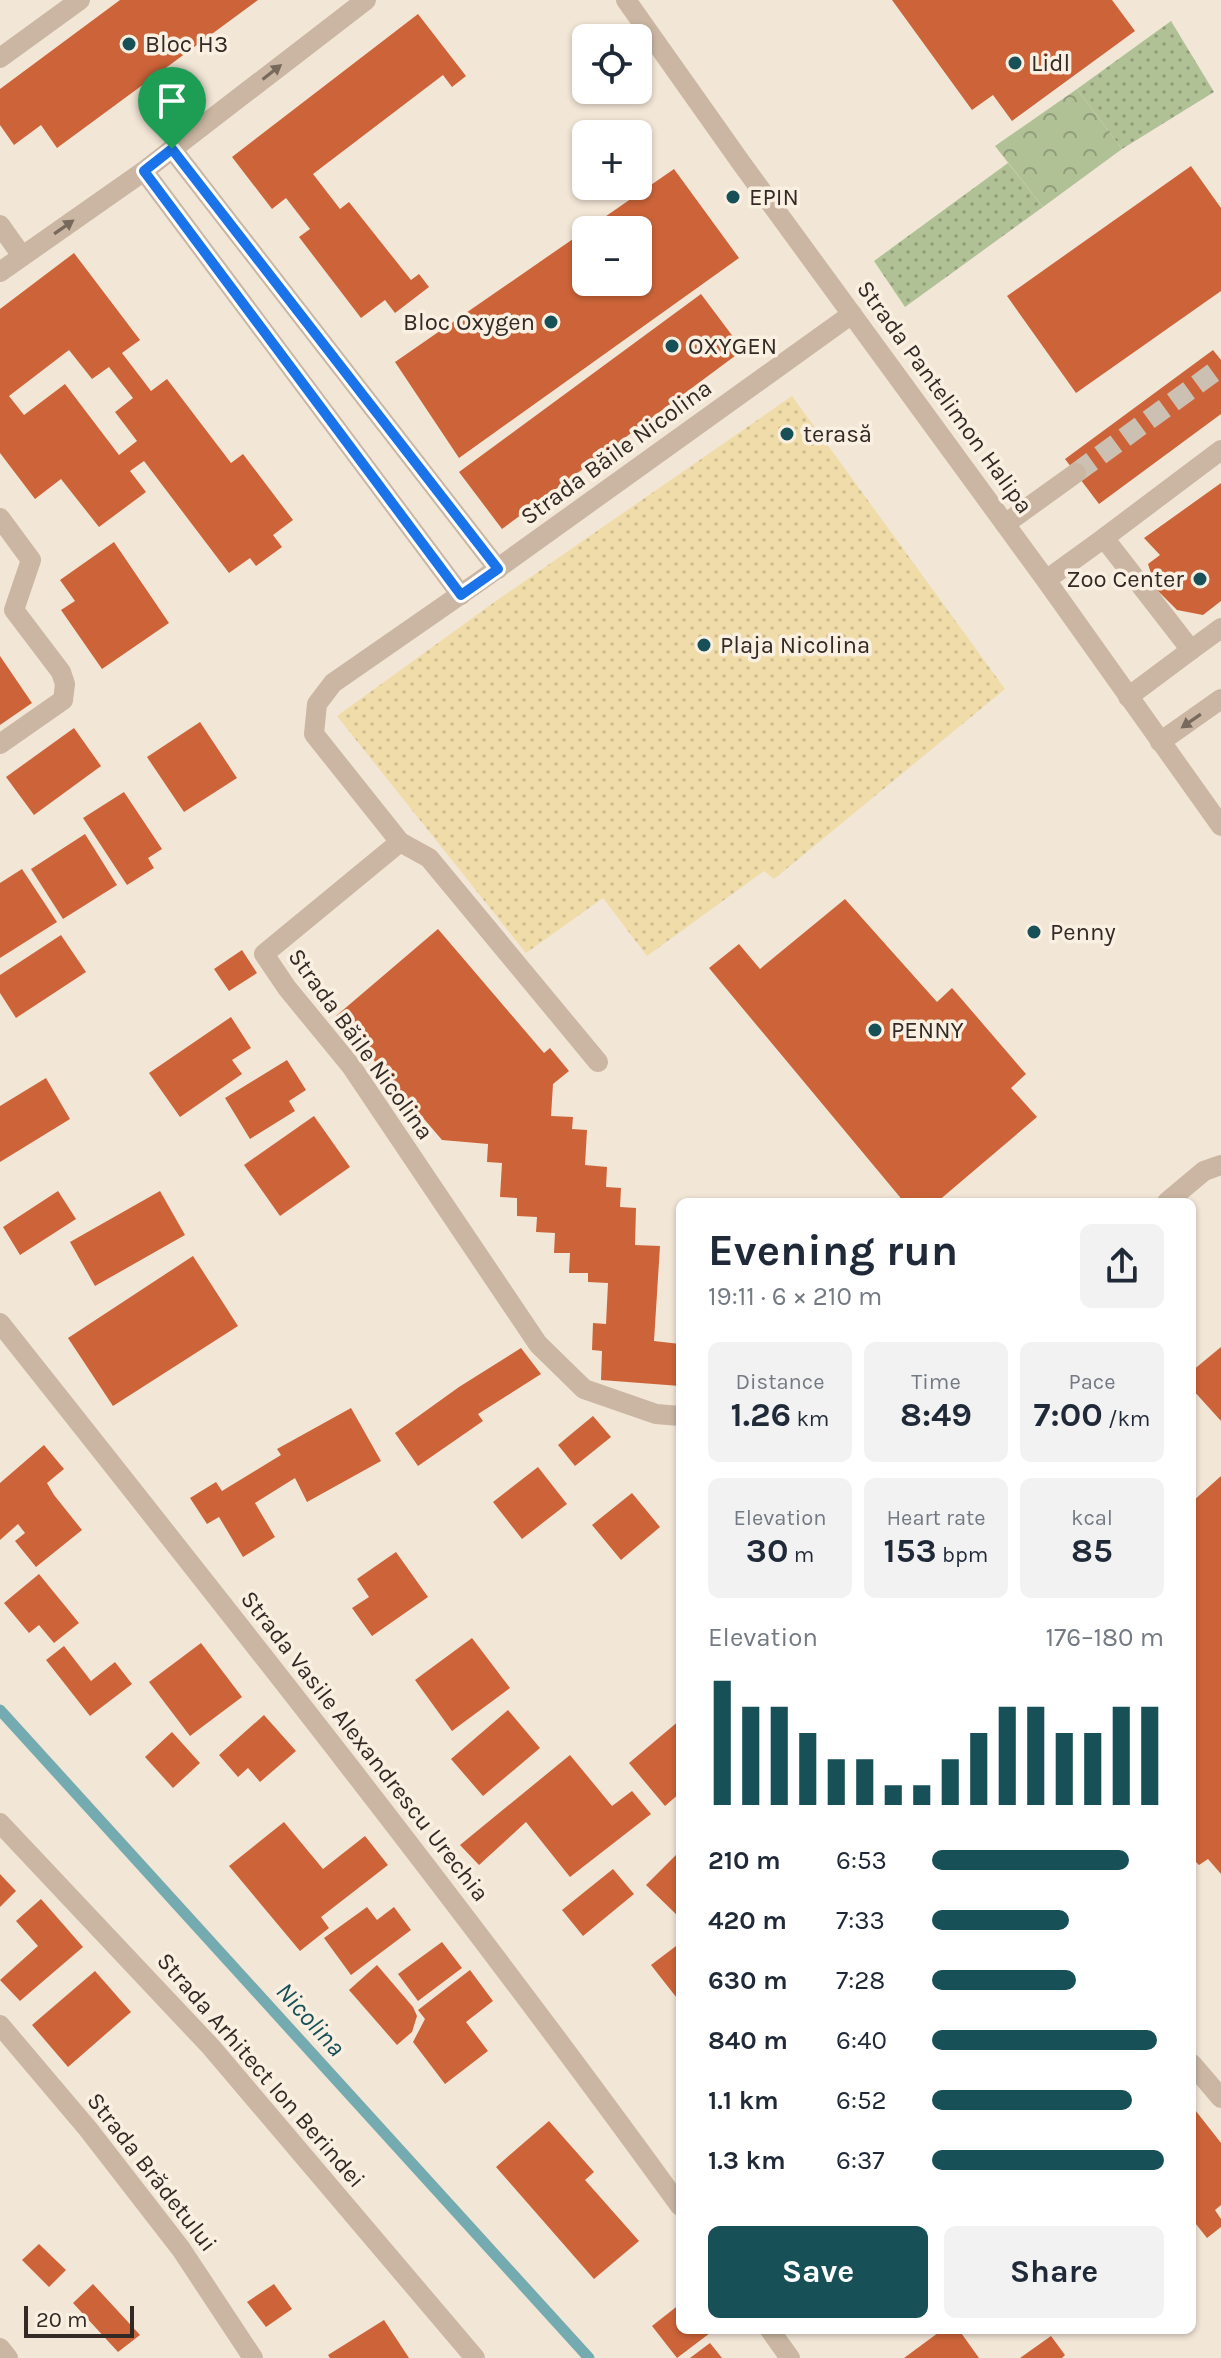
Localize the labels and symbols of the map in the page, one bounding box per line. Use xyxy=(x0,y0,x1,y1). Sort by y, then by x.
place label: Bloc H3 xyxy=(145,30,228,58)
marker: Bloc H3 xyxy=(120,35,138,53)
place label: Lidl xyxy=(1031,49,1070,77)
marker: Lidl xyxy=(1006,54,1024,72)
one-way arrow xyxy=(262,65,283,81)
pin xyxy=(138,67,206,149)
place label: EPIN xyxy=(749,183,799,211)
marker: EPIN xyxy=(724,188,742,206)
one-way arrow xyxy=(53,220,74,235)
street label: Strada Pantelimon Halipa xyxy=(851,275,1039,519)
place label: Bloc Oxygen xyxy=(403,308,535,336)
marker: Bloc Oxygen xyxy=(542,313,560,331)
place label: OXYGEN xyxy=(688,332,777,360)
marker: OXYGEN xyxy=(663,337,681,355)
street label: Strada Băile Nicolina xyxy=(515,373,717,531)
place label: terasă xyxy=(803,420,872,448)
marker: terasă xyxy=(778,425,796,443)
place label: Zoo Center xyxy=(1066,565,1184,593)
marker: Zoo Center xyxy=(1191,570,1209,588)
place label: Plaja Nicolina xyxy=(720,631,870,659)
marker: Plaja Nicolina xyxy=(695,636,713,654)
one-way arrow xyxy=(1180,712,1201,728)
place label: Penny xyxy=(1050,918,1116,946)
marker: Penny xyxy=(1025,923,1043,941)
street label: Strada Băile Nicolina xyxy=(282,943,440,1145)
place label: PENNY xyxy=(891,1016,964,1044)
marker: PENNY xyxy=(866,1021,884,1039)
street label: Strada Vasile Alexandrescu Urechia xyxy=(235,1585,495,1907)
street label: Strada Arhitect Ion Berindei xyxy=(151,1947,371,2193)
water label: Nicolina xyxy=(269,1976,352,2063)
street label: Strada Brădetului xyxy=(81,2087,223,2257)
scale bar xyxy=(24,2302,134,2338)

